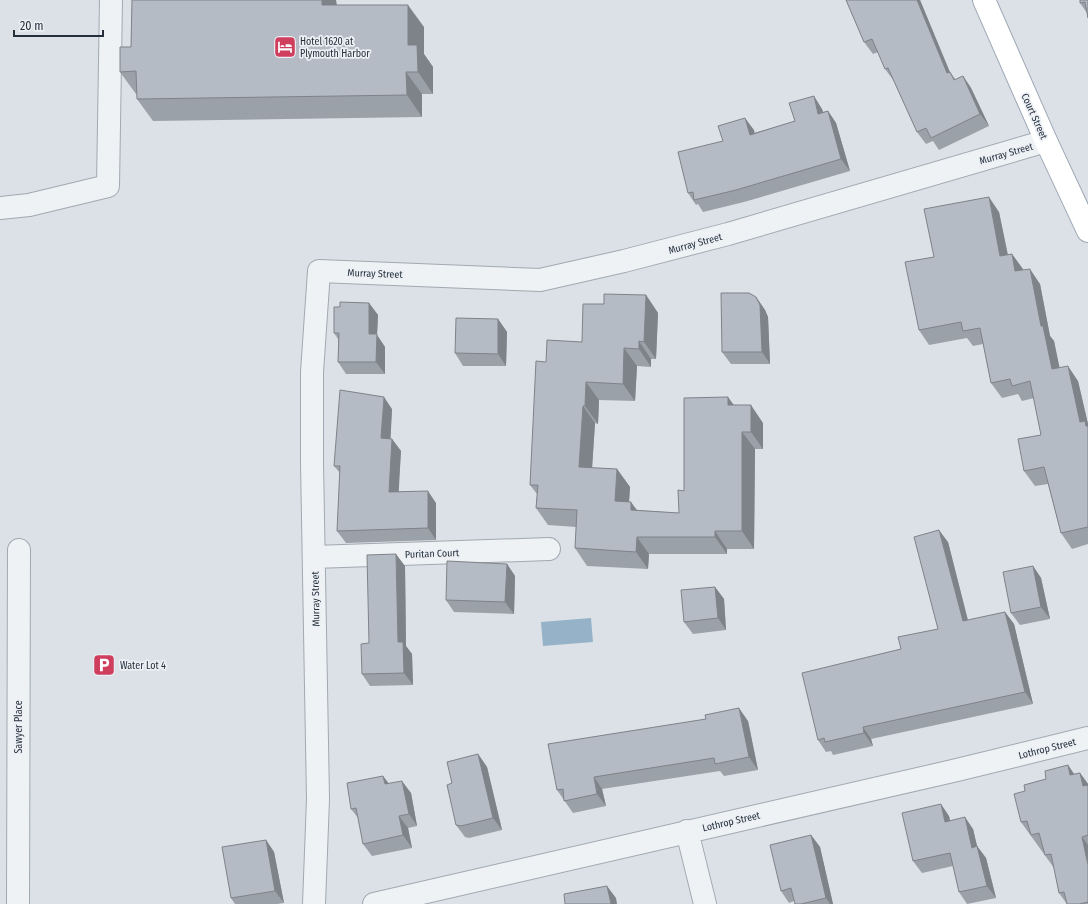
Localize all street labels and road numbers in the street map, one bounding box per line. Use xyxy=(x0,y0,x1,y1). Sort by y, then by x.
street label: Court Street xyxy=(1019,92,1050,142)
street label: Murray Street xyxy=(978,140,1035,167)
street label: Murray Street xyxy=(667,231,724,257)
street label: Murray Street xyxy=(347,267,403,281)
street label: Puritan Court xyxy=(405,547,460,561)
street label: Murray Street xyxy=(310,571,322,627)
street label: Sawyer Place xyxy=(13,700,25,754)
street label: Lothrop Street xyxy=(1017,736,1078,762)
street label: Lothrop Street xyxy=(701,809,762,834)

